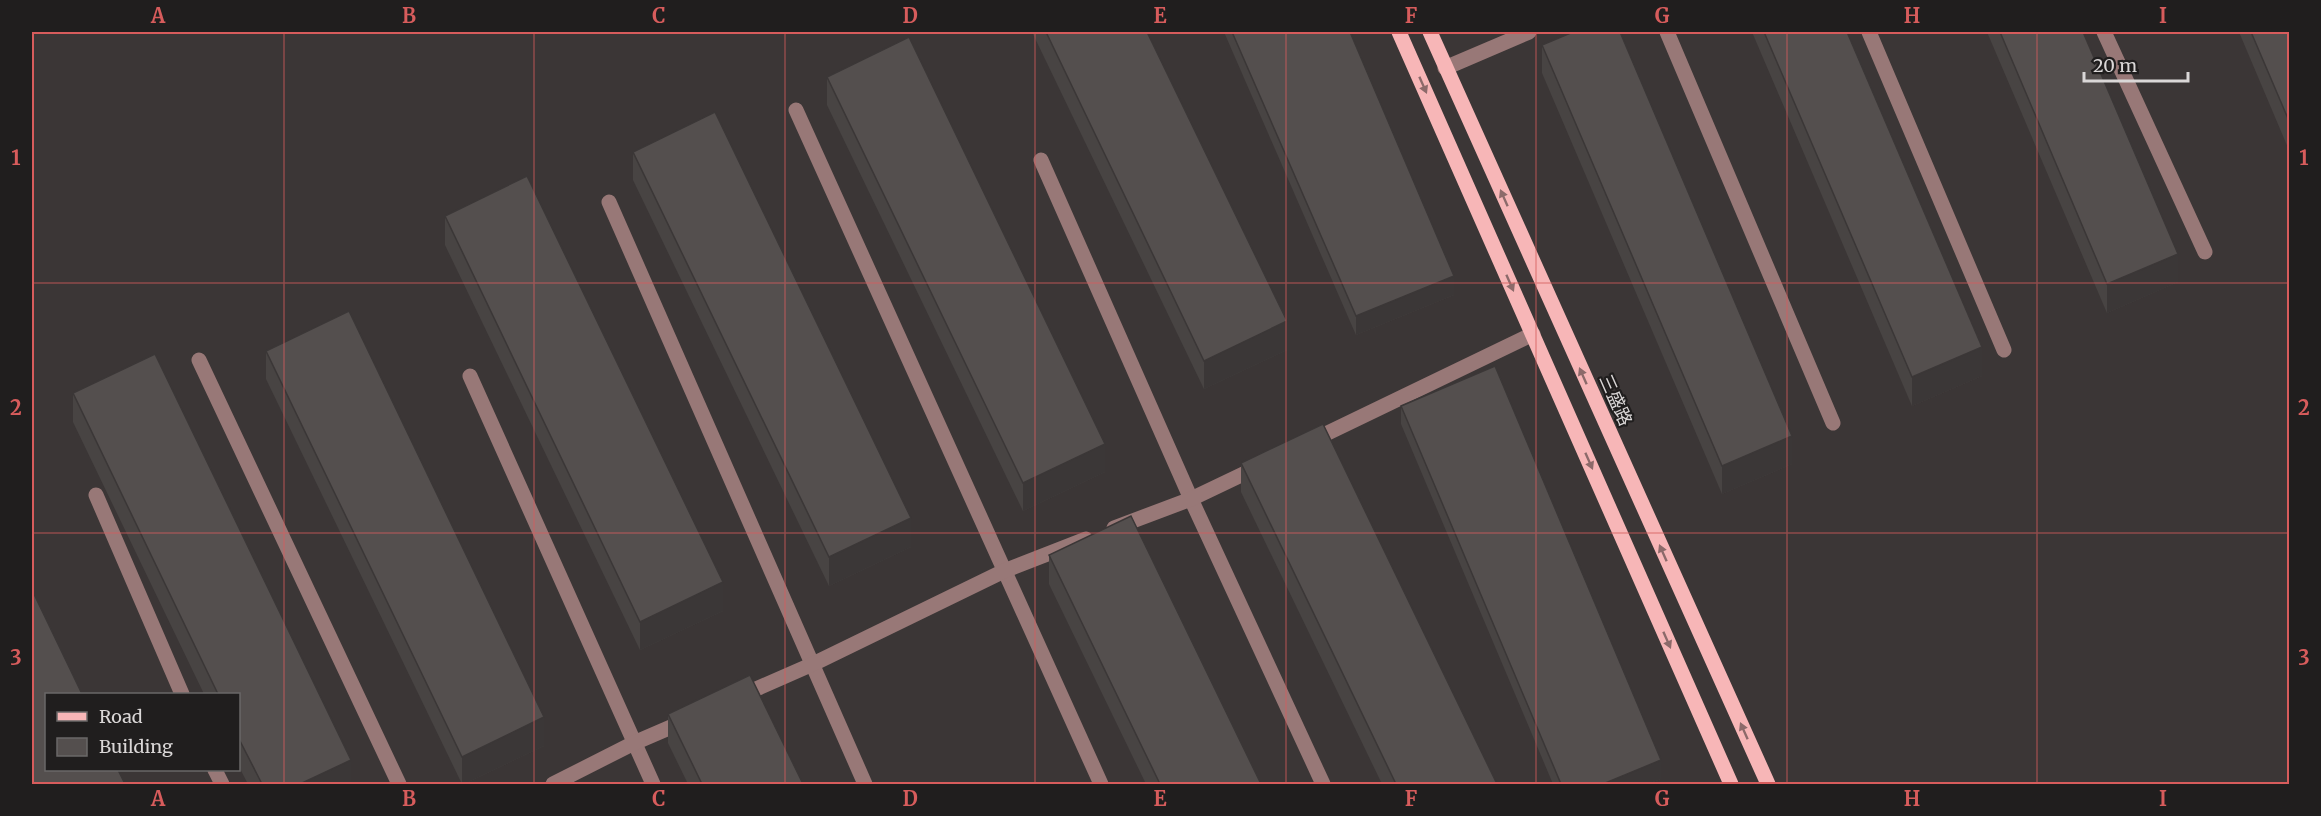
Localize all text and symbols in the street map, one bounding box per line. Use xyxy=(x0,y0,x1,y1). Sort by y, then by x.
text: A xyxy=(150,3,166,28)
text: B xyxy=(402,3,416,28)
text: C xyxy=(652,3,666,28)
text: D xyxy=(902,3,918,28)
text: E xyxy=(1153,3,1167,28)
text: F xyxy=(1405,3,1418,28)
text: G xyxy=(1655,3,1670,28)
text: H xyxy=(1904,3,1920,28)
text: I xyxy=(2159,3,2167,28)
scale bar xyxy=(2084,45,2188,83)
text: 20 m xyxy=(2093,54,2137,77)
one-way arrow xyxy=(1419,76,1428,94)
text: 1 xyxy=(11,145,21,170)
text: 1 xyxy=(2299,145,2309,170)
one-way arrow xyxy=(1499,189,1508,206)
one-way arrow xyxy=(1506,274,1515,291)
one-way arrow xyxy=(1579,367,1588,384)
street label: 三盛路 xyxy=(1595,371,1637,429)
text: 2 xyxy=(10,395,22,420)
text: 2 xyxy=(2298,395,2310,420)
one-way arrow xyxy=(1585,452,1594,470)
one-way arrow xyxy=(1659,545,1668,562)
one-way arrow xyxy=(1663,631,1672,648)
text: 3 xyxy=(10,645,22,670)
text: 3 xyxy=(2298,645,2310,670)
legend xyxy=(45,693,240,771)
text: Road xyxy=(99,705,143,728)
one-way arrow xyxy=(1739,723,1748,740)
text: Building xyxy=(99,735,173,758)
text: A xyxy=(150,786,166,811)
text: B xyxy=(402,786,416,811)
text: C xyxy=(652,786,666,811)
text: D xyxy=(902,786,918,811)
text: E xyxy=(1153,786,1167,811)
text: F xyxy=(1405,786,1418,811)
text: G xyxy=(1655,786,1670,811)
text: H xyxy=(1904,786,1920,811)
text: I xyxy=(2159,786,2167,811)

